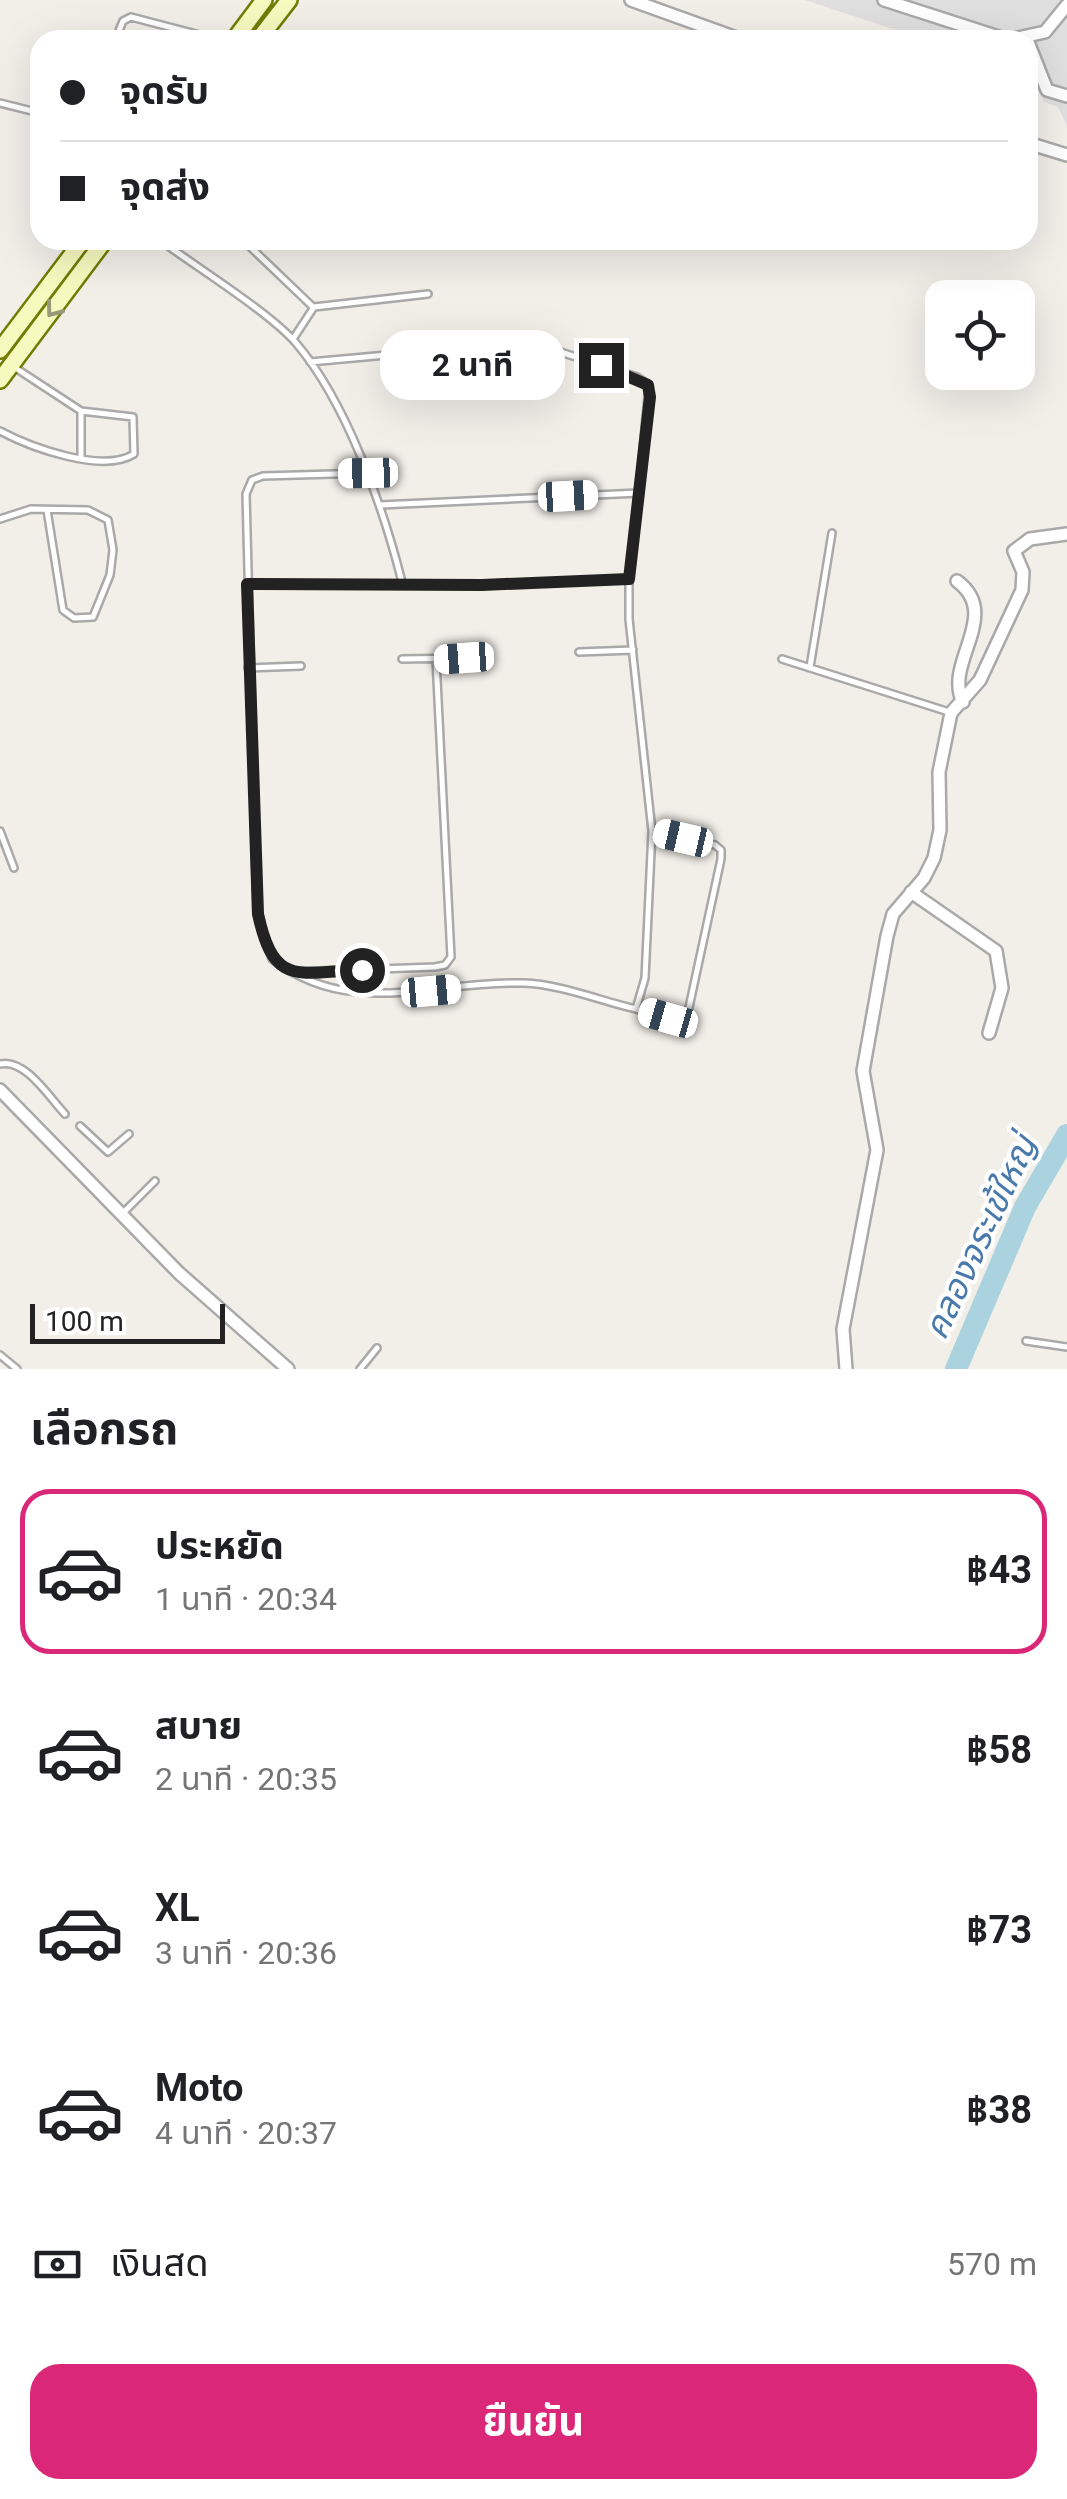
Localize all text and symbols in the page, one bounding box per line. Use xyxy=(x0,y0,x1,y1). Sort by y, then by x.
text: จุดรับ xyxy=(120,69,209,113)
text: จุดส่ง xyxy=(120,165,210,209)
map controls xyxy=(925,280,1035,390)
button: locate xyxy=(925,280,1035,390)
one-way arrow xyxy=(47,299,64,317)
callout: 2 นาที xyxy=(381,330,566,400)
route end xyxy=(579,343,624,388)
text: 2 นาที xyxy=(432,346,513,384)
car xyxy=(338,457,398,489)
car xyxy=(537,479,599,513)
car xyxy=(433,641,495,675)
car xyxy=(650,817,716,859)
route start xyxy=(340,948,385,993)
car xyxy=(400,973,462,1009)
car xyxy=(635,995,701,1041)
water label: คลองจระเข้ใหญ่ xyxy=(916,1125,1048,1345)
scale bar xyxy=(30,1299,225,1344)
text: 100 m xyxy=(45,1305,124,1338)
text: เลือกรถ xyxy=(30,1402,178,1455)
text: ประหยัด xyxy=(155,1524,284,1568)
icon: car xyxy=(35,1527,125,1617)
text: ฿43 xyxy=(966,1548,1032,1592)
text: 1 นาที · 20:34 xyxy=(155,1580,337,1618)
text: สบาย xyxy=(155,1704,242,1748)
icon: car xyxy=(35,1707,125,1797)
text: ฿58 xyxy=(966,1728,1032,1772)
text: 2 นาที · 20:35 xyxy=(155,1760,337,1798)
text: XL xyxy=(155,1886,200,1930)
icon: car xyxy=(35,1887,125,1977)
text: ฿73 xyxy=(966,1908,1032,1952)
text: 3 นาที · 20:36 xyxy=(155,1934,337,1972)
text: Moto xyxy=(155,2066,244,2110)
icon: car xyxy=(35,2067,125,2157)
text: ฿38 xyxy=(966,2088,1032,2132)
text: 4 นาที · 20:37 xyxy=(155,2114,337,2152)
icon: cash xyxy=(30,2237,85,2292)
text: เงินสด xyxy=(110,2241,209,2285)
text: 570 m xyxy=(947,2245,1037,2283)
button: ยืนยัน xyxy=(30,2364,1037,2479)

